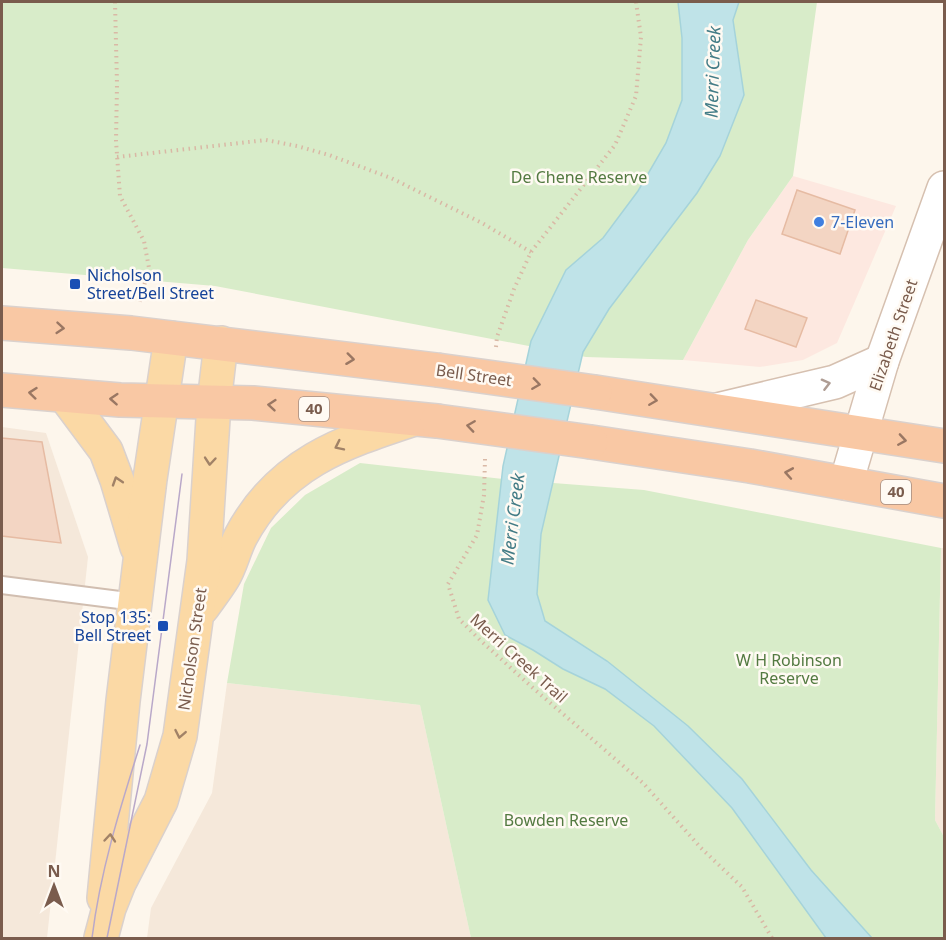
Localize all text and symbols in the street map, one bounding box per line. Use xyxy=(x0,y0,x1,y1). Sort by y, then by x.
water label: Merri Creek xyxy=(698,24,726,118)
park label: De Chene Reserve xyxy=(511,166,647,188)
place label: 7-Eleven xyxy=(831,211,894,233)
marker: 7-Eleven xyxy=(812,215,826,229)
place label: Nicholson Street/Bell Street xyxy=(87,264,214,304)
street label: Elizabeth Street xyxy=(864,276,923,394)
marker: Nicholson Street/Bell Street xyxy=(68,277,82,291)
one-way arrow xyxy=(55,321,64,334)
one-way arrow xyxy=(345,352,354,364)
street label: Bell Street xyxy=(435,359,514,391)
one-way arrow xyxy=(532,377,541,389)
one-way arrow xyxy=(820,378,830,391)
one-way arrow xyxy=(29,387,38,400)
one-way arrow xyxy=(109,393,118,406)
one-way arrow xyxy=(648,394,657,406)
road number: 40 xyxy=(299,397,329,421)
one-way arrow xyxy=(268,399,277,412)
one-way arrow xyxy=(466,420,475,432)
one-way arrow xyxy=(897,433,907,446)
one-way arrow xyxy=(335,438,346,450)
one-way arrow xyxy=(204,456,217,465)
one-way arrow xyxy=(784,467,794,479)
water label: Merri Creek xyxy=(494,471,530,566)
one-way arrow xyxy=(112,476,124,487)
road number: 40 xyxy=(881,480,911,504)
street label: Nicholson Street xyxy=(172,586,212,712)
place label: Stop 135: Bell Street xyxy=(74,606,151,646)
street label: Merri Creek Trail xyxy=(466,608,572,708)
marker: Stop 135: Bell Street xyxy=(156,619,170,633)
park label: W H Robinson Reserve xyxy=(736,649,842,689)
one-way arrow xyxy=(174,729,187,739)
park label: Bowden Reserve xyxy=(504,809,628,831)
one-way arrow xyxy=(103,834,116,843)
north arrow xyxy=(24,856,84,916)
text: N xyxy=(47,860,61,882)

